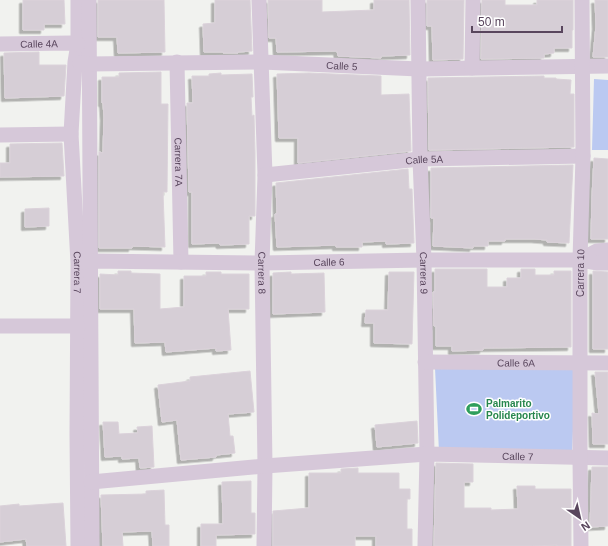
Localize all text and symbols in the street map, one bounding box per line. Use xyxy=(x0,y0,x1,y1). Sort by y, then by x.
scale bar xyxy=(472,8,562,34)
text: 50 m xyxy=(478,15,505,29)
street label: Calle 4A xyxy=(20,38,58,49)
street label: Calle 5 xyxy=(326,59,358,72)
street label: Carrera 7A xyxy=(173,137,185,187)
street label: Calle 5A xyxy=(405,153,444,166)
street label: Carrera 10 xyxy=(574,248,586,297)
street label: Carrera 7 xyxy=(72,251,84,294)
street label: Carrera 8 xyxy=(256,252,268,295)
street label: Carrera 9 xyxy=(418,252,430,295)
street label: Calle 6 xyxy=(313,256,345,268)
street label: Calle 6A xyxy=(497,357,535,368)
place label: Palmarito Polideportivo xyxy=(486,398,550,421)
sports icon: Palmarito Polideportivo xyxy=(465,400,483,418)
street label: Calle 7 xyxy=(502,450,534,462)
north arrow xyxy=(560,498,600,538)
text: N xyxy=(579,519,592,534)

